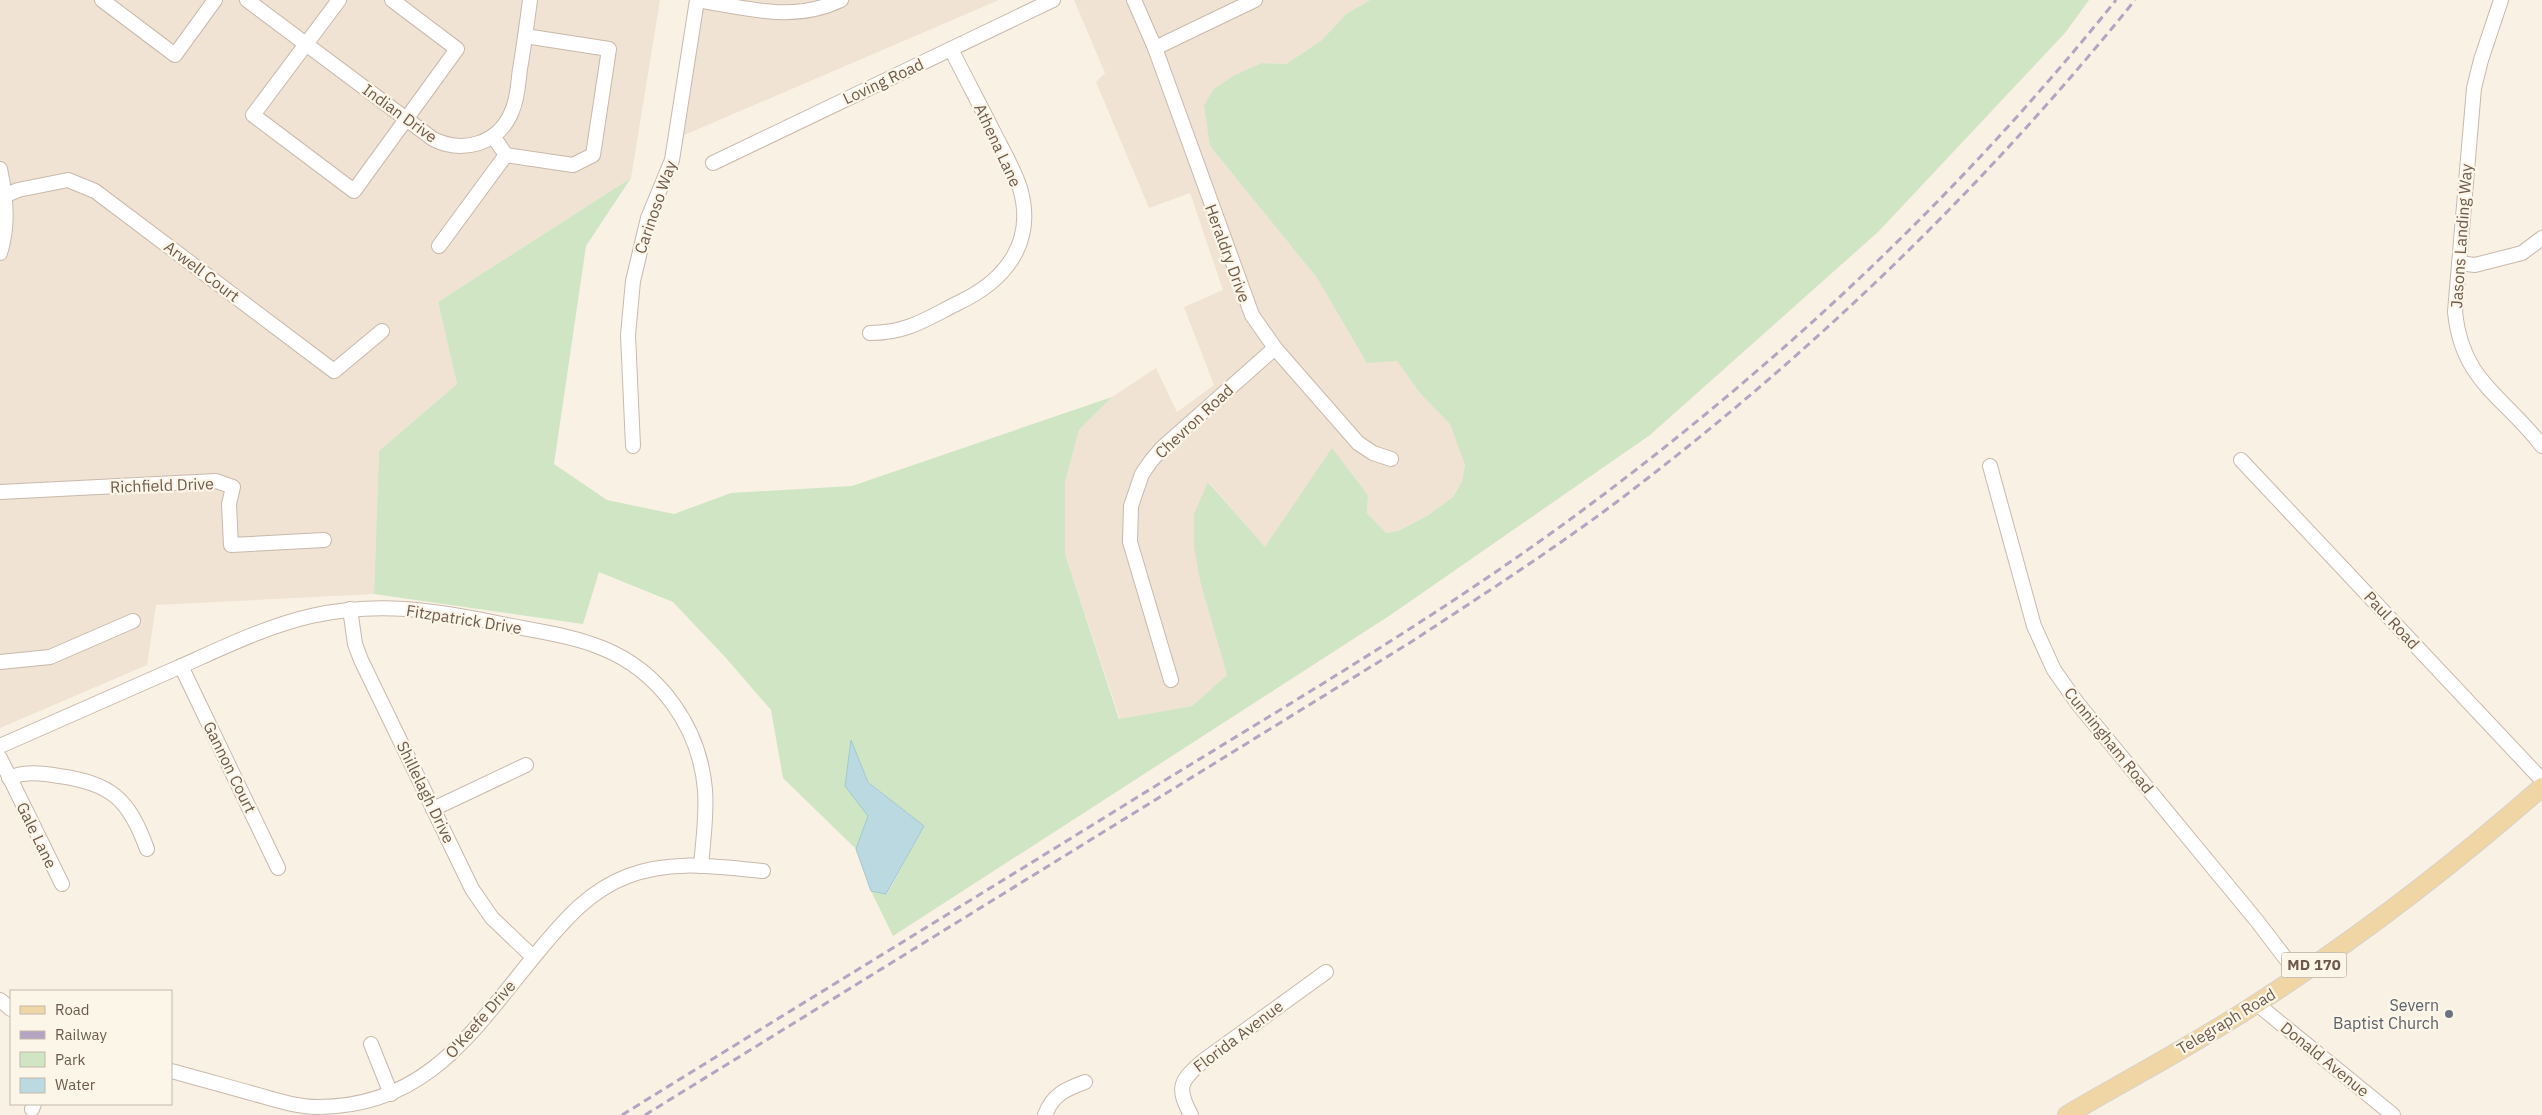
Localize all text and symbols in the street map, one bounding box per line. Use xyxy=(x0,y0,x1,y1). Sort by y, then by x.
street label: Loving Road xyxy=(840,54,926,108)
street label: Indian Drive xyxy=(359,79,441,147)
street label: Athena Lane xyxy=(970,100,1026,190)
street label: Carinoso Way xyxy=(630,158,680,256)
street label: Jasons Landing Way xyxy=(2446,163,2476,309)
street label: Heraldry Drive xyxy=(1201,201,1255,305)
street label: Arwell Court xyxy=(160,236,244,306)
street label: Chevron Road xyxy=(1151,380,1237,462)
street label: Richfield Drive xyxy=(110,473,214,497)
street label: Paul Road xyxy=(2360,587,2424,653)
street label: Fitzpatrick Drive xyxy=(405,600,523,638)
street label: Cunningham Road xyxy=(2060,683,2158,797)
street label: Gannon Court xyxy=(199,718,261,816)
street label: Shillelagh Drive xyxy=(393,738,459,847)
street label: Gale Lane xyxy=(12,799,62,871)
road number: MD 170 xyxy=(2282,952,2346,978)
street label: O'Keefe Drive xyxy=(441,976,520,1062)
street label: Telegraph Road xyxy=(2173,984,2279,1058)
legend xyxy=(10,990,172,1105)
place label: Severn Baptist Church xyxy=(2333,995,2439,1033)
street label: Florida Avenue xyxy=(1189,996,1287,1076)
text: Road xyxy=(55,1000,90,1019)
marker: Severn Baptist Church xyxy=(2443,1008,2455,1020)
street label: Donald Avenue xyxy=(2277,1017,2373,1101)
text: Railway xyxy=(55,1025,108,1044)
text: Park xyxy=(55,1050,85,1069)
text: Water xyxy=(55,1075,96,1094)

